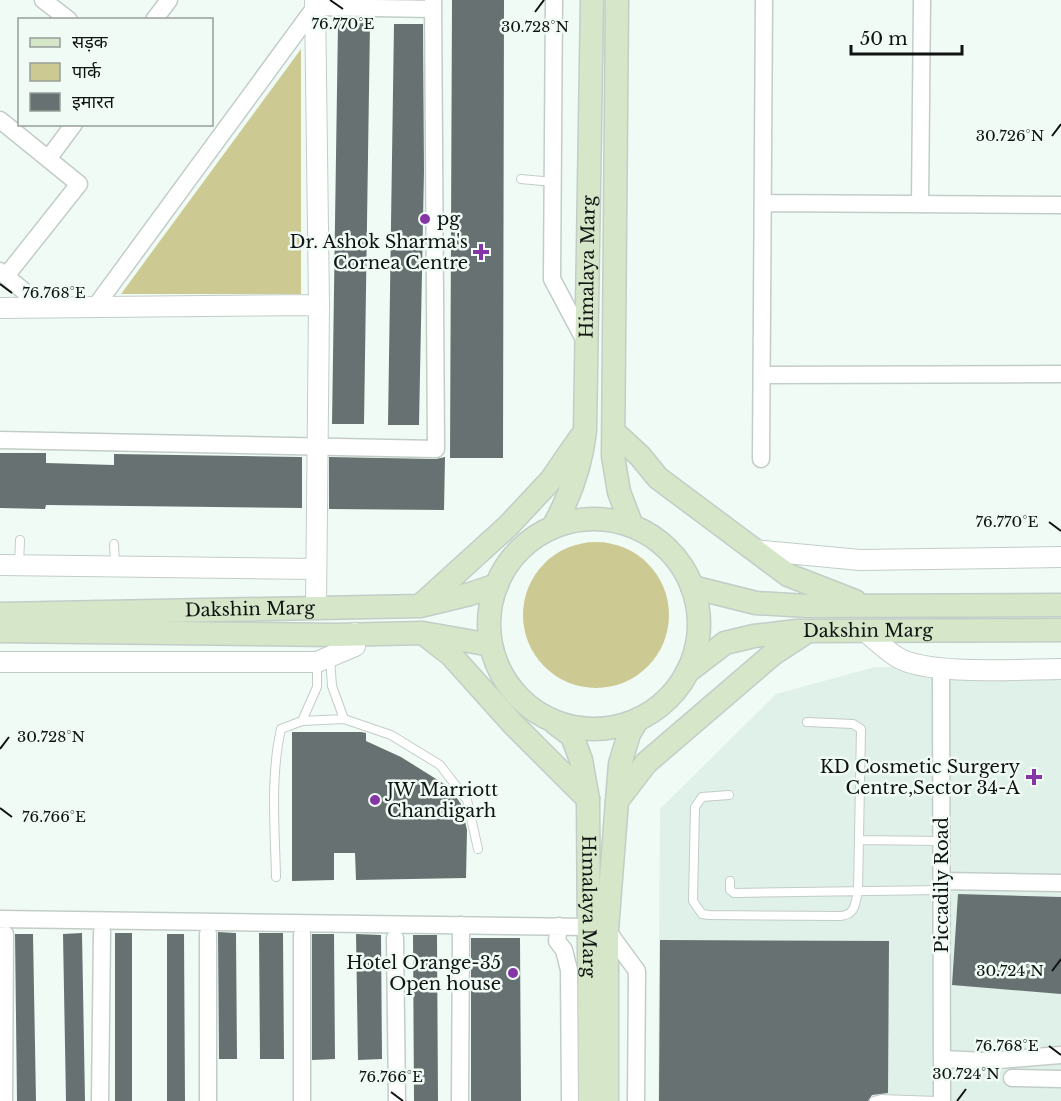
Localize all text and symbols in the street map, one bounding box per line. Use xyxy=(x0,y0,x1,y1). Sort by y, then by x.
text: 76.770°E xyxy=(312,14,375,33)
text: 30.728°N xyxy=(501,17,569,36)
legend xyxy=(18,18,213,126)
scale bar xyxy=(851,18,962,56)
text: 50 m xyxy=(860,28,908,50)
text: सड़क xyxy=(72,31,109,53)
text: पार्क xyxy=(72,61,102,83)
text: इमारत xyxy=(72,91,115,113)
text: 30.726°N xyxy=(976,126,1044,145)
street label: Himalaya Marg xyxy=(576,195,600,338)
place label: pg xyxy=(437,208,460,230)
marker: pg xyxy=(418,212,432,226)
place label: Dr. Ashok Sharma's Cornea Centre xyxy=(289,231,468,274)
marker: Dr. Ashok Sharma's Cornea Centre xyxy=(472,243,490,261)
text: 76.768°E xyxy=(22,283,86,302)
text: 76.770°E xyxy=(976,512,1039,531)
street label: Dakshin Marg xyxy=(185,597,315,621)
street label: Dakshin Marg xyxy=(803,619,933,642)
text: 30.728°N xyxy=(17,727,85,746)
place label: KD Cosmetic Surgery Centre,Sector 34-A xyxy=(820,756,1021,799)
marker: KD Cosmetic Surgery Centre,Sector 34-A xyxy=(1025,768,1043,786)
place label: JW Marriott Chandigarh xyxy=(385,779,498,822)
marker: JW Marriott Chandigarh xyxy=(368,793,382,807)
text: 76.766°E xyxy=(22,807,86,826)
street label: Piccadily Road xyxy=(931,817,953,953)
street label: Himalaya Marg xyxy=(577,835,600,978)
place label: Hotel Orange-35 Open house xyxy=(346,952,501,995)
text: 30.724°N xyxy=(976,961,1044,980)
marker: Hotel Orange-35 Open house xyxy=(506,966,520,980)
text: 76.768°E xyxy=(975,1036,1039,1055)
text: 30.724°N xyxy=(932,1064,1000,1083)
text: 76.766°E xyxy=(359,1067,423,1086)

